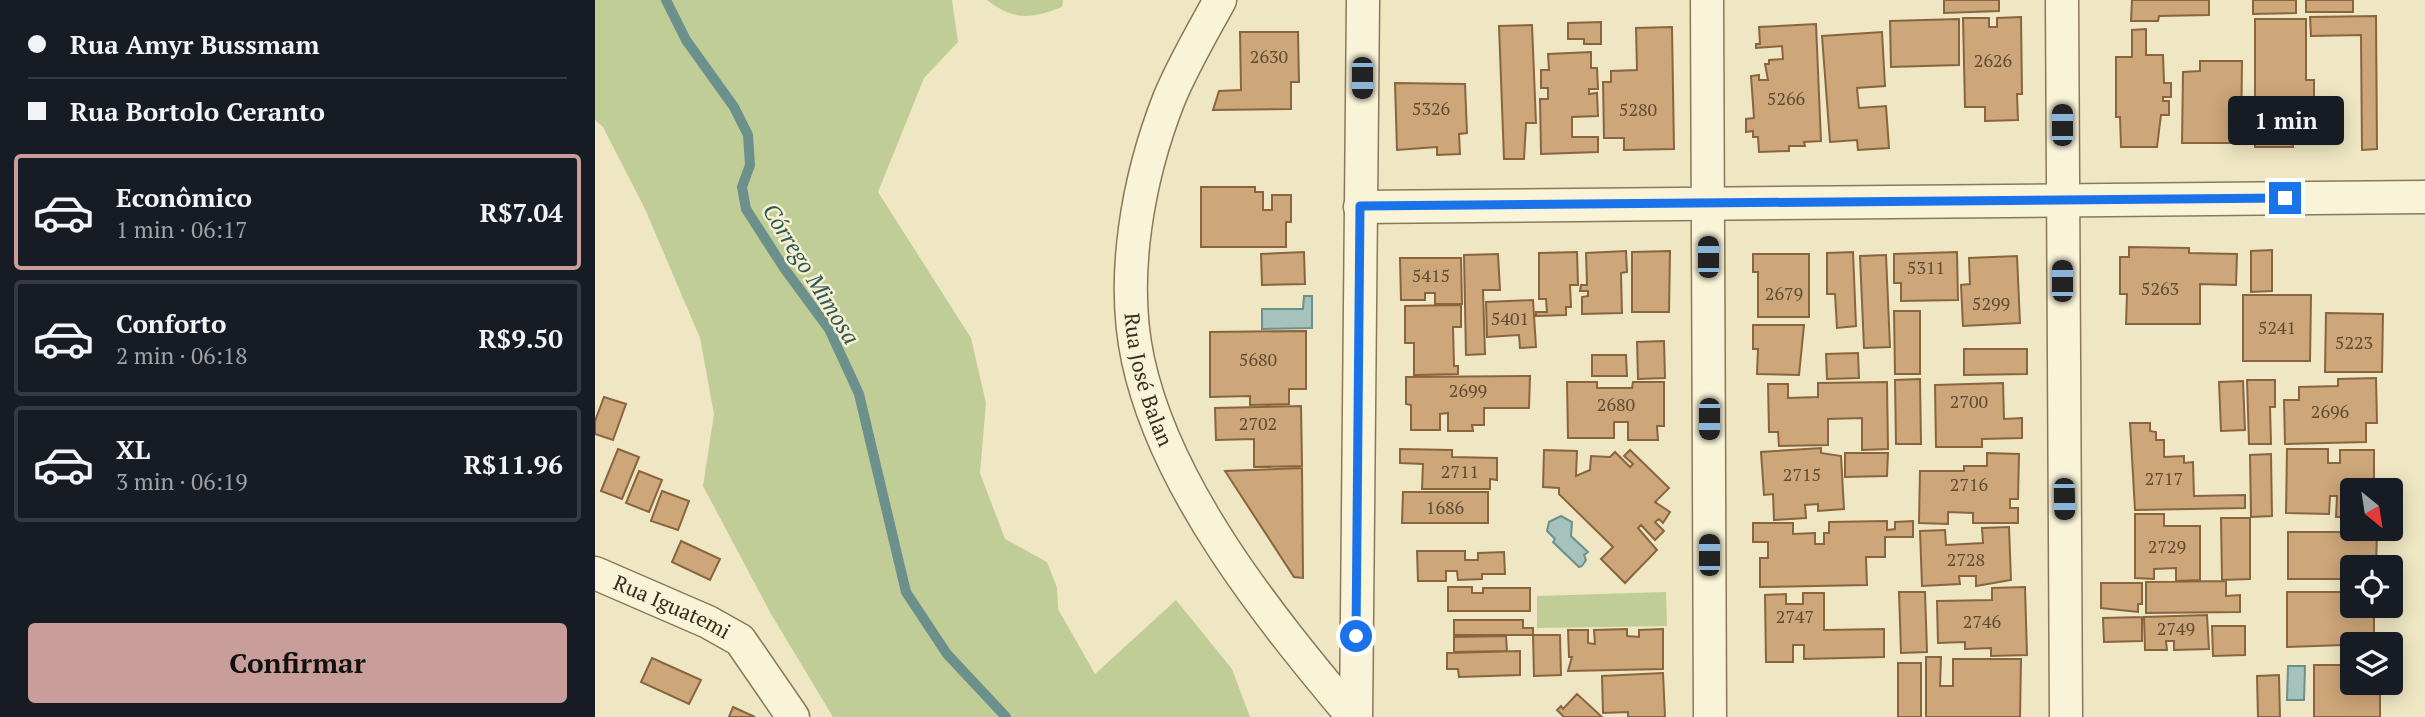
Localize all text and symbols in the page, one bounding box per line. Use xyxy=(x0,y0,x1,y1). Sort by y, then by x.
text: Rua Amyr Bussmam xyxy=(70,27,320,61)
house number: 2630 xyxy=(1250,44,1288,68)
house number: 2626 xyxy=(1974,48,2013,72)
car xyxy=(1352,57,1373,99)
house number: 5266 xyxy=(1767,86,1806,110)
text: Rua Bortolo Ceranto xyxy=(70,94,325,128)
house number: 5326 xyxy=(1412,96,1451,120)
callout: 1 min xyxy=(2227,96,2343,146)
house number: 5280 xyxy=(1619,97,1657,121)
car xyxy=(2052,104,2073,146)
text: 1 min xyxy=(2255,105,2317,136)
text: Econômico xyxy=(116,180,252,214)
icon: car xyxy=(32,181,95,244)
route end xyxy=(2269,182,2301,214)
text: R$7.04 xyxy=(480,195,563,229)
water label: Córrego Mimosa xyxy=(756,197,867,350)
text: 1 min · 06:17 xyxy=(116,214,248,245)
car xyxy=(1698,236,1719,278)
house number: 5311 xyxy=(1907,255,1945,279)
car xyxy=(2052,260,2073,302)
house number: 5415 xyxy=(1412,263,1450,287)
house number: 5263 xyxy=(2141,276,2179,300)
house number: 2679 xyxy=(1765,281,1803,305)
house number: 5299 xyxy=(1972,291,2010,315)
text: Conforto xyxy=(116,306,226,340)
house number: 5401 xyxy=(1491,306,1529,330)
icon: car xyxy=(32,307,95,370)
street label: Rua José Balan xyxy=(1119,312,1180,451)
house number: 5241 xyxy=(2258,315,2296,339)
text: R$9.50 xyxy=(478,321,563,355)
house number: 5223 xyxy=(2335,330,2373,354)
text: 2 min · 06:18 xyxy=(116,340,248,371)
house number: 5680 xyxy=(1239,347,1277,371)
house number: 2699 xyxy=(1449,378,1487,402)
house number: 2700 xyxy=(1950,389,1988,413)
house number: 2680 xyxy=(1597,392,1635,416)
car xyxy=(1699,398,1720,440)
house number: 2696 xyxy=(2311,399,2350,423)
house number: 2702 xyxy=(1239,411,1277,435)
text: XL xyxy=(116,432,150,466)
icon: car xyxy=(32,433,95,496)
text: R$11.96 xyxy=(464,447,563,481)
house number: 2711 xyxy=(1441,459,1479,483)
house number: 2715 xyxy=(1783,462,1821,486)
text: 3 min · 06:19 xyxy=(116,466,248,497)
house number: 2717 xyxy=(2145,466,2183,490)
house number: 2716 xyxy=(1950,472,1989,496)
car xyxy=(2054,478,2075,520)
north arrow xyxy=(2340,478,2403,541)
map controls xyxy=(2340,478,2403,695)
house number: 1686 xyxy=(1426,495,1465,519)
car xyxy=(1699,534,1720,576)
house number: 2729 xyxy=(2148,534,2186,558)
house number: 2728 xyxy=(1947,547,1985,571)
button: locate xyxy=(2340,555,2403,618)
street label: Rua Iguatemi xyxy=(609,568,736,645)
house number: 2747 xyxy=(1776,604,1814,628)
house number: 2746 xyxy=(1963,609,2002,633)
house number: 2749 xyxy=(2157,616,2195,640)
route start xyxy=(1340,620,1372,652)
button: Confirmar xyxy=(28,623,567,703)
button: layers xyxy=(2340,632,2403,695)

